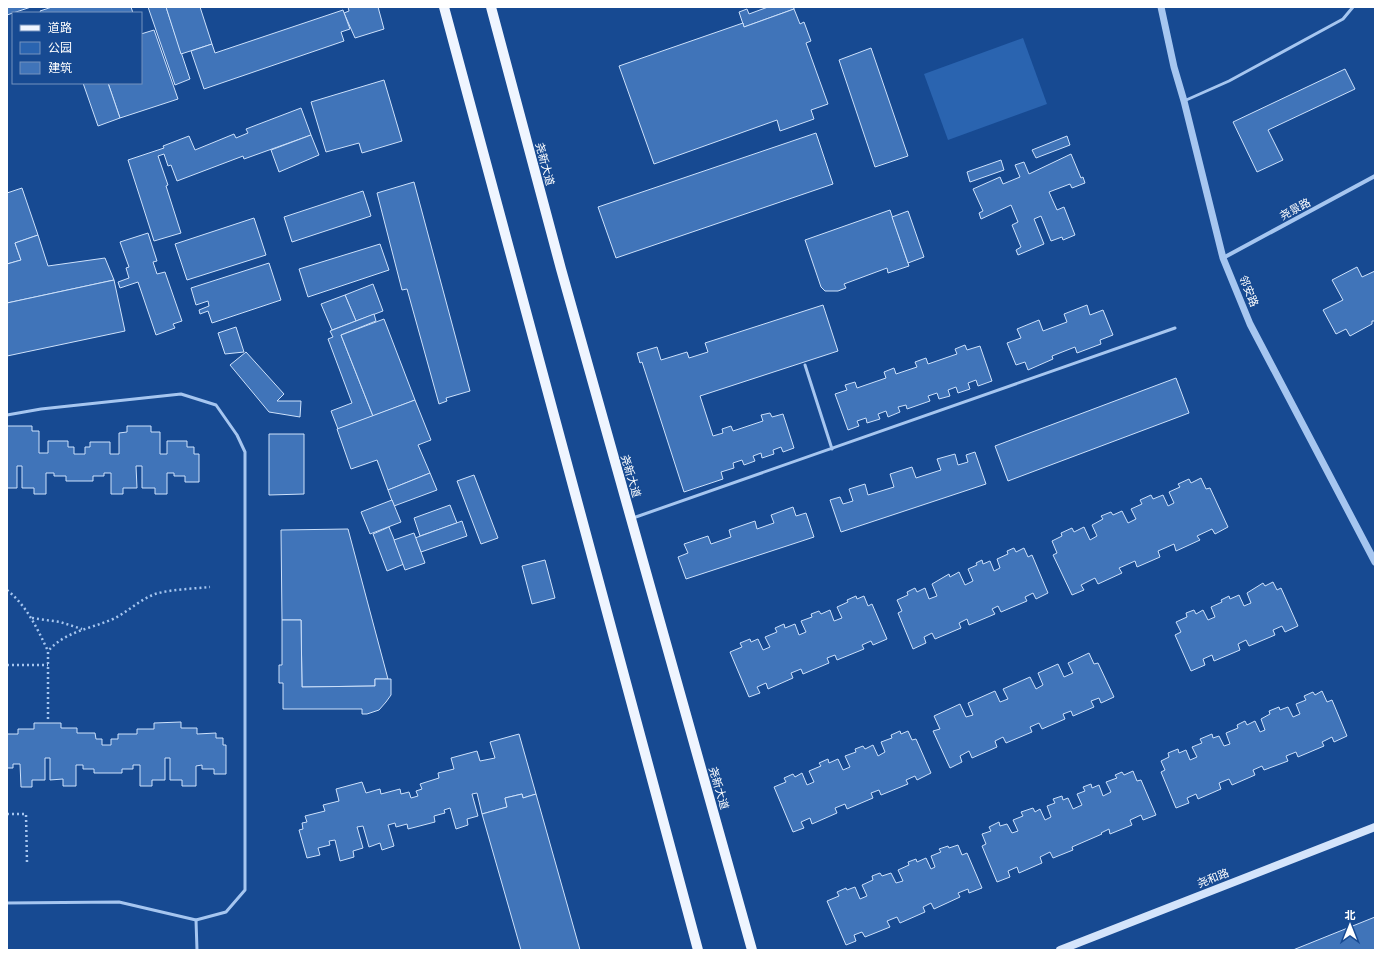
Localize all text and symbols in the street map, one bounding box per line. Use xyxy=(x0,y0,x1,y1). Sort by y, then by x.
legend xyxy=(12,12,142,84)
text: 道路 xyxy=(48,19,72,36)
text: 公园 xyxy=(48,39,72,56)
text: 建筑 xyxy=(48,59,72,76)
street label: 尧新大道 xyxy=(533,141,558,187)
street label: 尧景路 xyxy=(1277,194,1313,223)
street label: 邻安路 xyxy=(1236,273,1263,309)
street label: 尧新大道 xyxy=(618,453,645,499)
street label: 尧新大道 xyxy=(706,765,733,811)
street label: 尧和路 xyxy=(1195,865,1231,890)
north arrow xyxy=(1330,905,1370,945)
text: 北 xyxy=(1345,907,1356,922)

